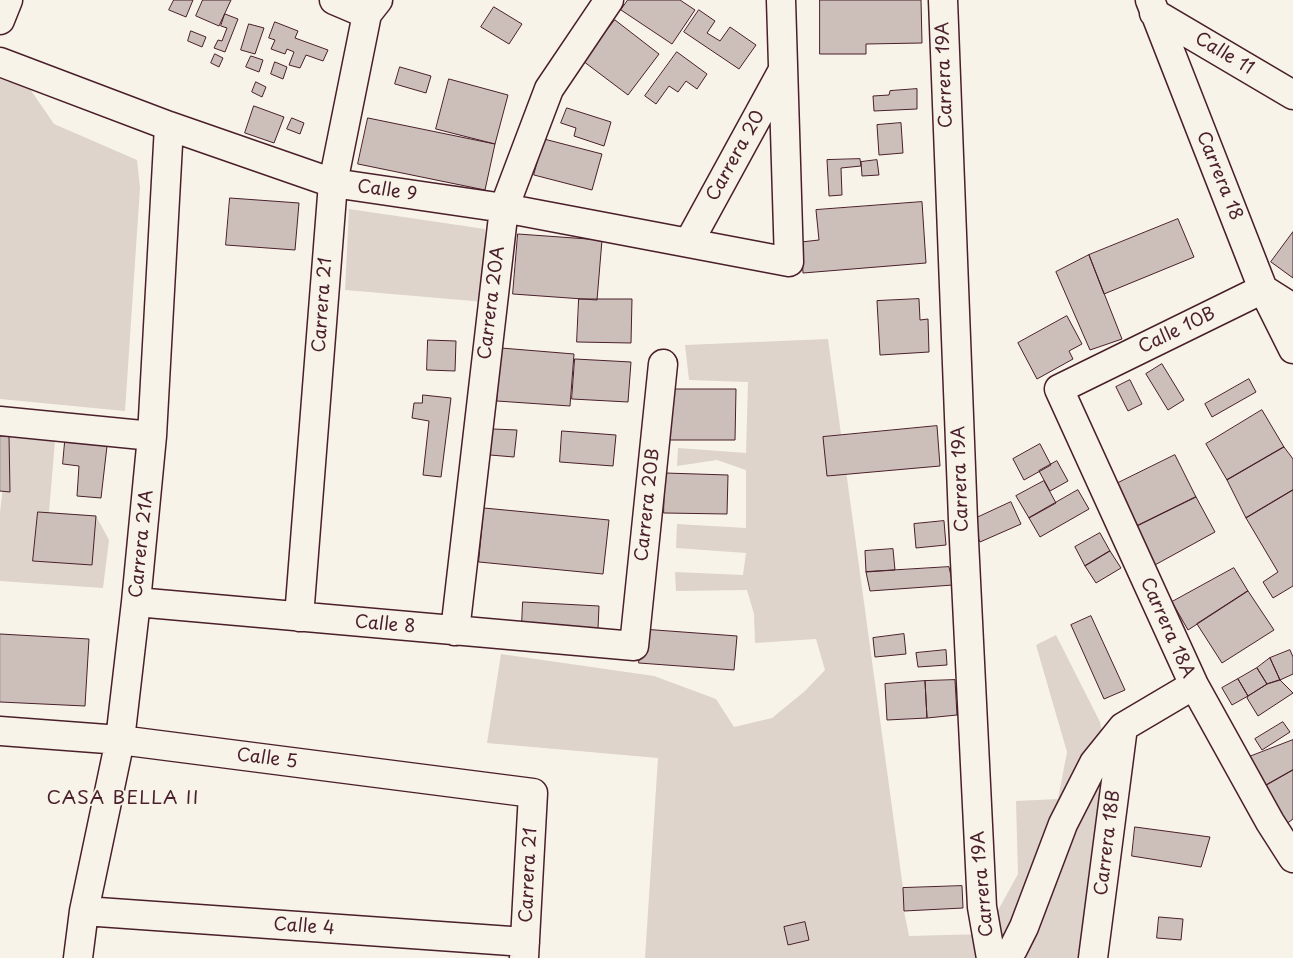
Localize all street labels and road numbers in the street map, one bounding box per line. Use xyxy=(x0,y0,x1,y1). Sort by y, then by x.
street label: Carrera 19A xyxy=(932,21,958,129)
street label: Calle 11 xyxy=(1191,28,1257,80)
street label: Carrera 20 xyxy=(702,107,770,205)
street label: Carrera 18 xyxy=(1191,128,1247,224)
street label: Calle 9 xyxy=(356,176,418,206)
street label: Carrera 20A xyxy=(474,245,510,361)
street label: Carrera 21 xyxy=(309,257,337,353)
street label: Calle 10B xyxy=(1135,303,1219,359)
street label: Carrera 19A xyxy=(948,425,974,533)
street label: Carrera 20B xyxy=(631,447,665,563)
street label: Carrera 21A xyxy=(126,489,158,599)
street label: Carrera 18A xyxy=(1135,574,1199,682)
street label: Calle 8 xyxy=(354,612,416,638)
street label: Calle 5 xyxy=(235,745,299,773)
street label: Carrera 18B xyxy=(1091,789,1125,897)
street label: Carrera 21 xyxy=(516,827,542,923)
street label: Carrera 19A xyxy=(968,830,998,938)
street label: Calle 4 xyxy=(273,914,335,940)

